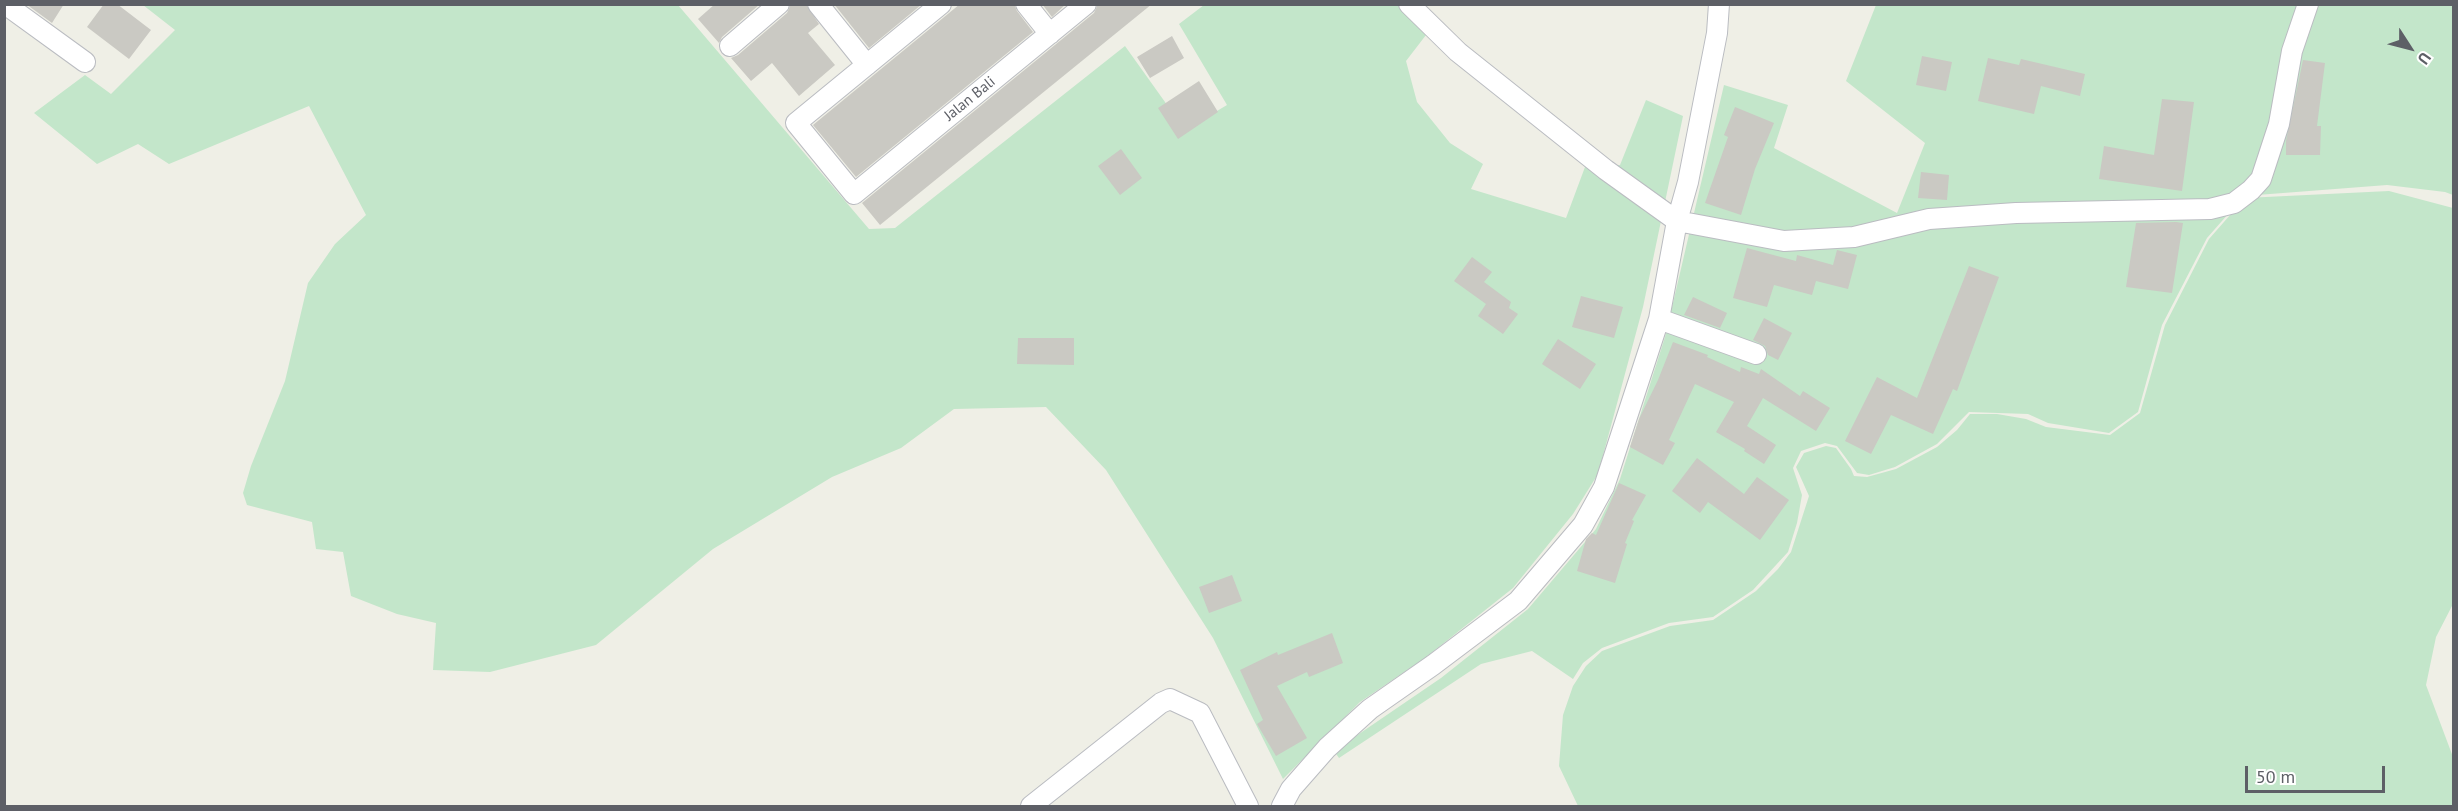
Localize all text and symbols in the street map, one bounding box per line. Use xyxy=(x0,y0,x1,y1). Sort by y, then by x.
north arrow xyxy=(2380,18,2440,78)
text: U xyxy=(2414,49,2436,69)
street label: Jalan Bali xyxy=(941,73,999,125)
scale bar xyxy=(2248,754,2388,792)
text: 50 m xyxy=(2256,765,2295,788)

